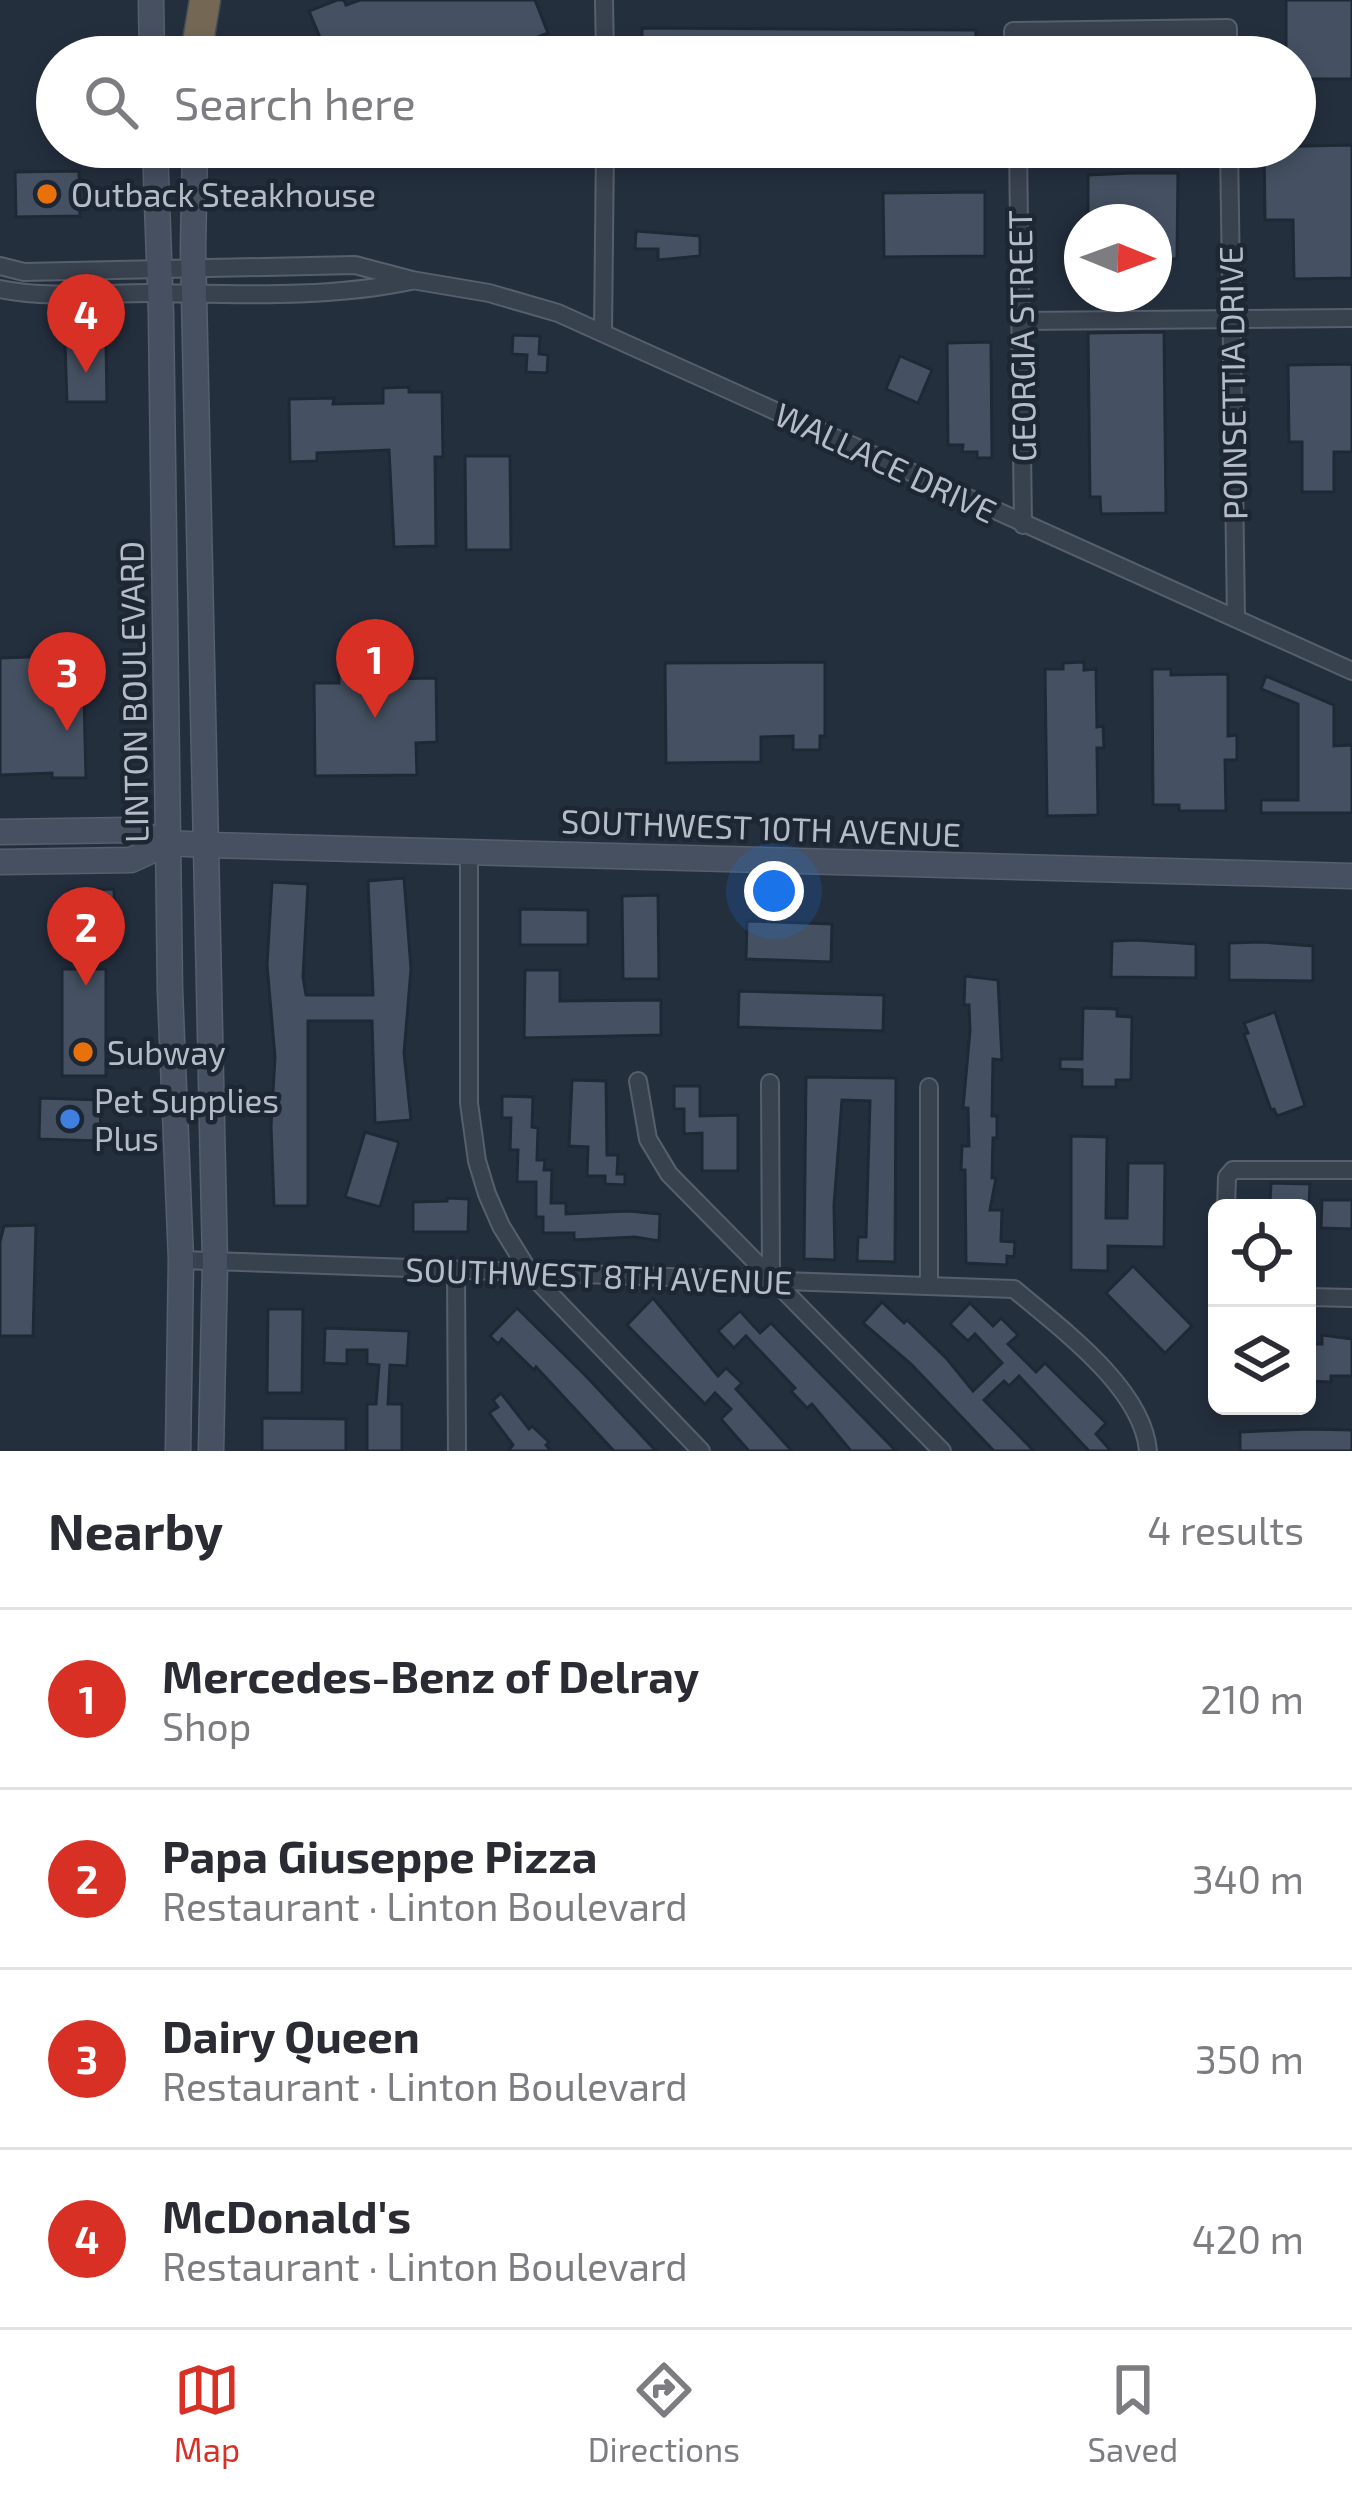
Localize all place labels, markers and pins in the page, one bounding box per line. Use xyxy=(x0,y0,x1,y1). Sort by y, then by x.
place label: Outback Steakhouse xyxy=(71,174,376,214)
marker: Outback Steakhouse xyxy=(34,181,60,207)
pin: 4 xyxy=(47,274,125,373)
pin: 1 xyxy=(336,619,414,718)
pin: 3 xyxy=(28,632,106,731)
pin: 2 xyxy=(47,887,125,986)
place label: Subway xyxy=(107,1032,226,1072)
marker: Subway xyxy=(70,1039,96,1065)
place label: Pet Supplies Plus xyxy=(94,1080,279,1158)
marker: Pet Supplies Plus xyxy=(57,1106,83,1132)

